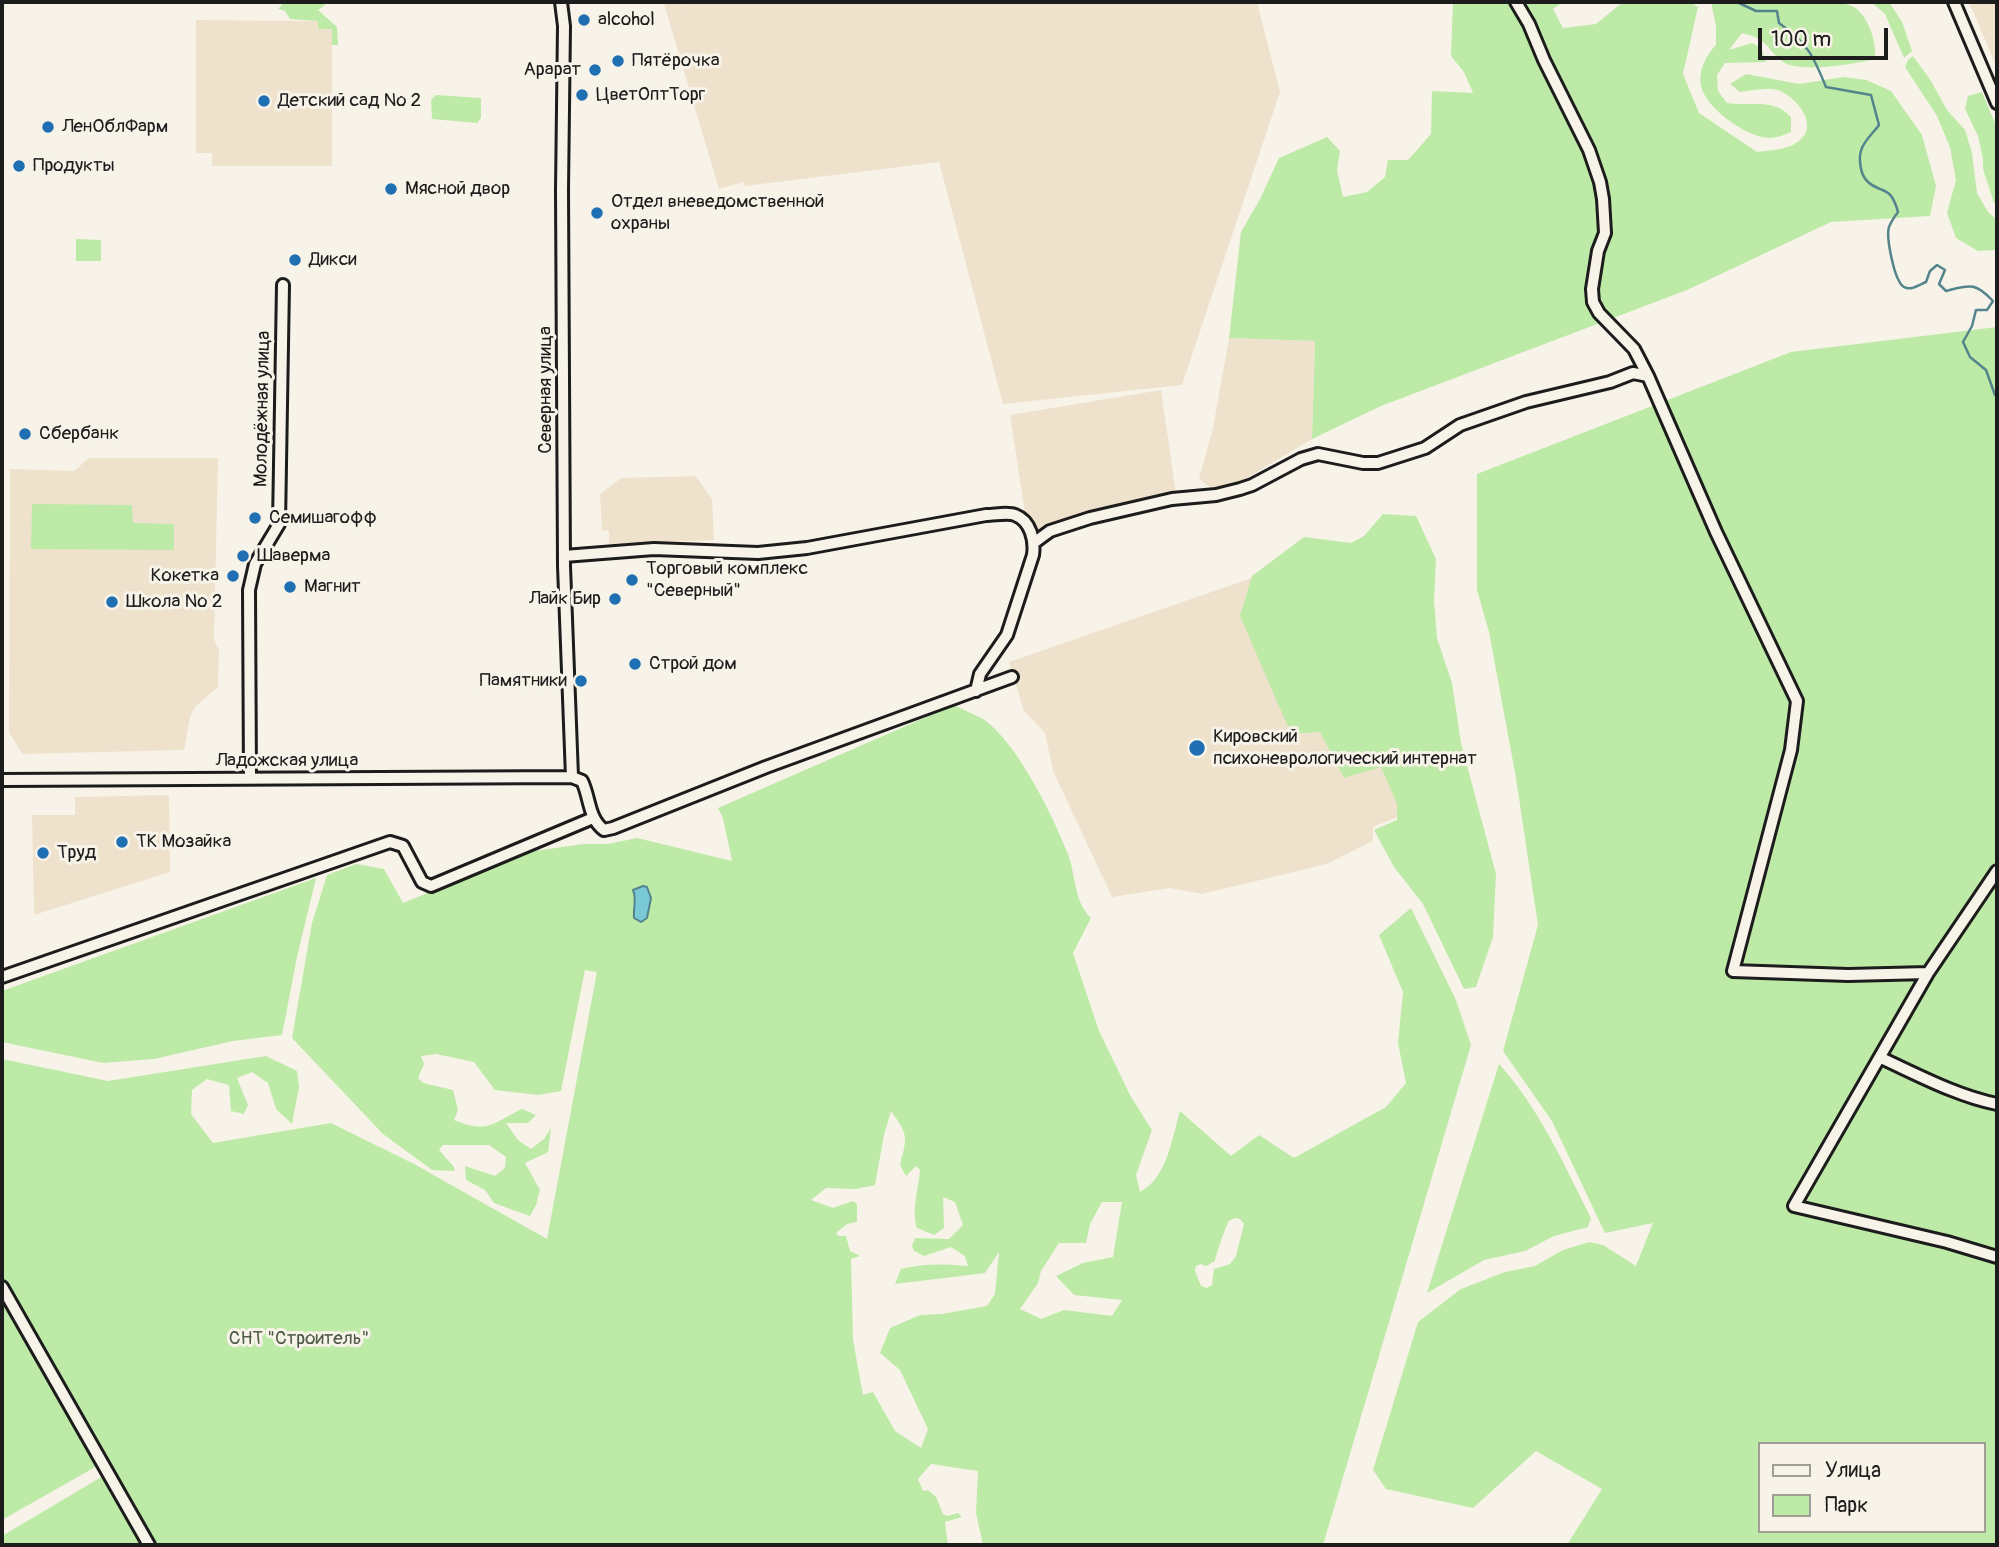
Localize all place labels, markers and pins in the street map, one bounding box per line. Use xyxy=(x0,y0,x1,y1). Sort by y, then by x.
place label: alcohol xyxy=(598,9,655,31)
marker: alcohol xyxy=(576,12,592,28)
place label: Пятёрочка xyxy=(632,50,720,72)
marker: Пятёрочка xyxy=(610,53,626,69)
place label: Арарат xyxy=(524,59,581,81)
marker: Арарат xyxy=(587,62,603,78)
place label: ЦветОптТорг xyxy=(596,84,705,106)
marker: ЦветОптТорг xyxy=(574,87,590,103)
place label: Детский сад № 2 xyxy=(278,90,421,112)
marker: Детский сад № 2 xyxy=(256,93,272,109)
place label: ЛенОблФарм xyxy=(62,116,168,138)
marker: ЛенОблФарм xyxy=(40,119,56,135)
place label: Продукты xyxy=(33,155,115,177)
marker: Продукты xyxy=(11,158,27,174)
place label: Мясной двор xyxy=(405,178,510,200)
marker: Мясной двор xyxy=(383,181,399,197)
place label: Отдел вневедомственной охраны xyxy=(611,191,824,235)
marker: Отдел вневедомственной охраны xyxy=(589,205,605,221)
place label: Дикси xyxy=(309,249,357,271)
marker: Дикси xyxy=(287,252,303,268)
place label: Сбербанк xyxy=(39,423,119,445)
marker: Сбербанк xyxy=(17,426,33,442)
place label: Семишагофф xyxy=(269,507,377,529)
marker: Семишагофф xyxy=(247,510,263,526)
place label: Шаверма xyxy=(257,545,330,567)
marker: Шаверма xyxy=(235,548,251,564)
place label: Торговый комплекс "Северный" xyxy=(646,558,808,602)
place label: Кокетка xyxy=(151,565,219,587)
marker: Кокетка xyxy=(225,568,241,584)
marker: Торговый комплекс "Северный" xyxy=(624,572,640,588)
place label: Магнит xyxy=(304,576,360,598)
marker: Магнит xyxy=(282,579,298,595)
place label: Лайк Бир xyxy=(529,588,601,610)
place label: Школа № 2 xyxy=(126,591,222,613)
marker: Лайк Бир xyxy=(607,591,623,607)
marker: Школа № 2 xyxy=(104,594,120,610)
place label: Строй дом xyxy=(649,653,737,675)
marker: Строй дом xyxy=(627,656,643,672)
place label: Памятники xyxy=(480,670,567,692)
marker: Памятники xyxy=(573,673,589,689)
place label: Кировский психоневрологический интернат xyxy=(1213,726,1477,770)
marker: Кировский психоневрологический интернат xyxy=(1187,738,1207,758)
place label: ТК Мозайка xyxy=(136,831,231,853)
marker: ТК Мозайка xyxy=(114,834,130,850)
place label: Труд xyxy=(57,842,96,864)
marker: Труд xyxy=(35,845,51,861)

